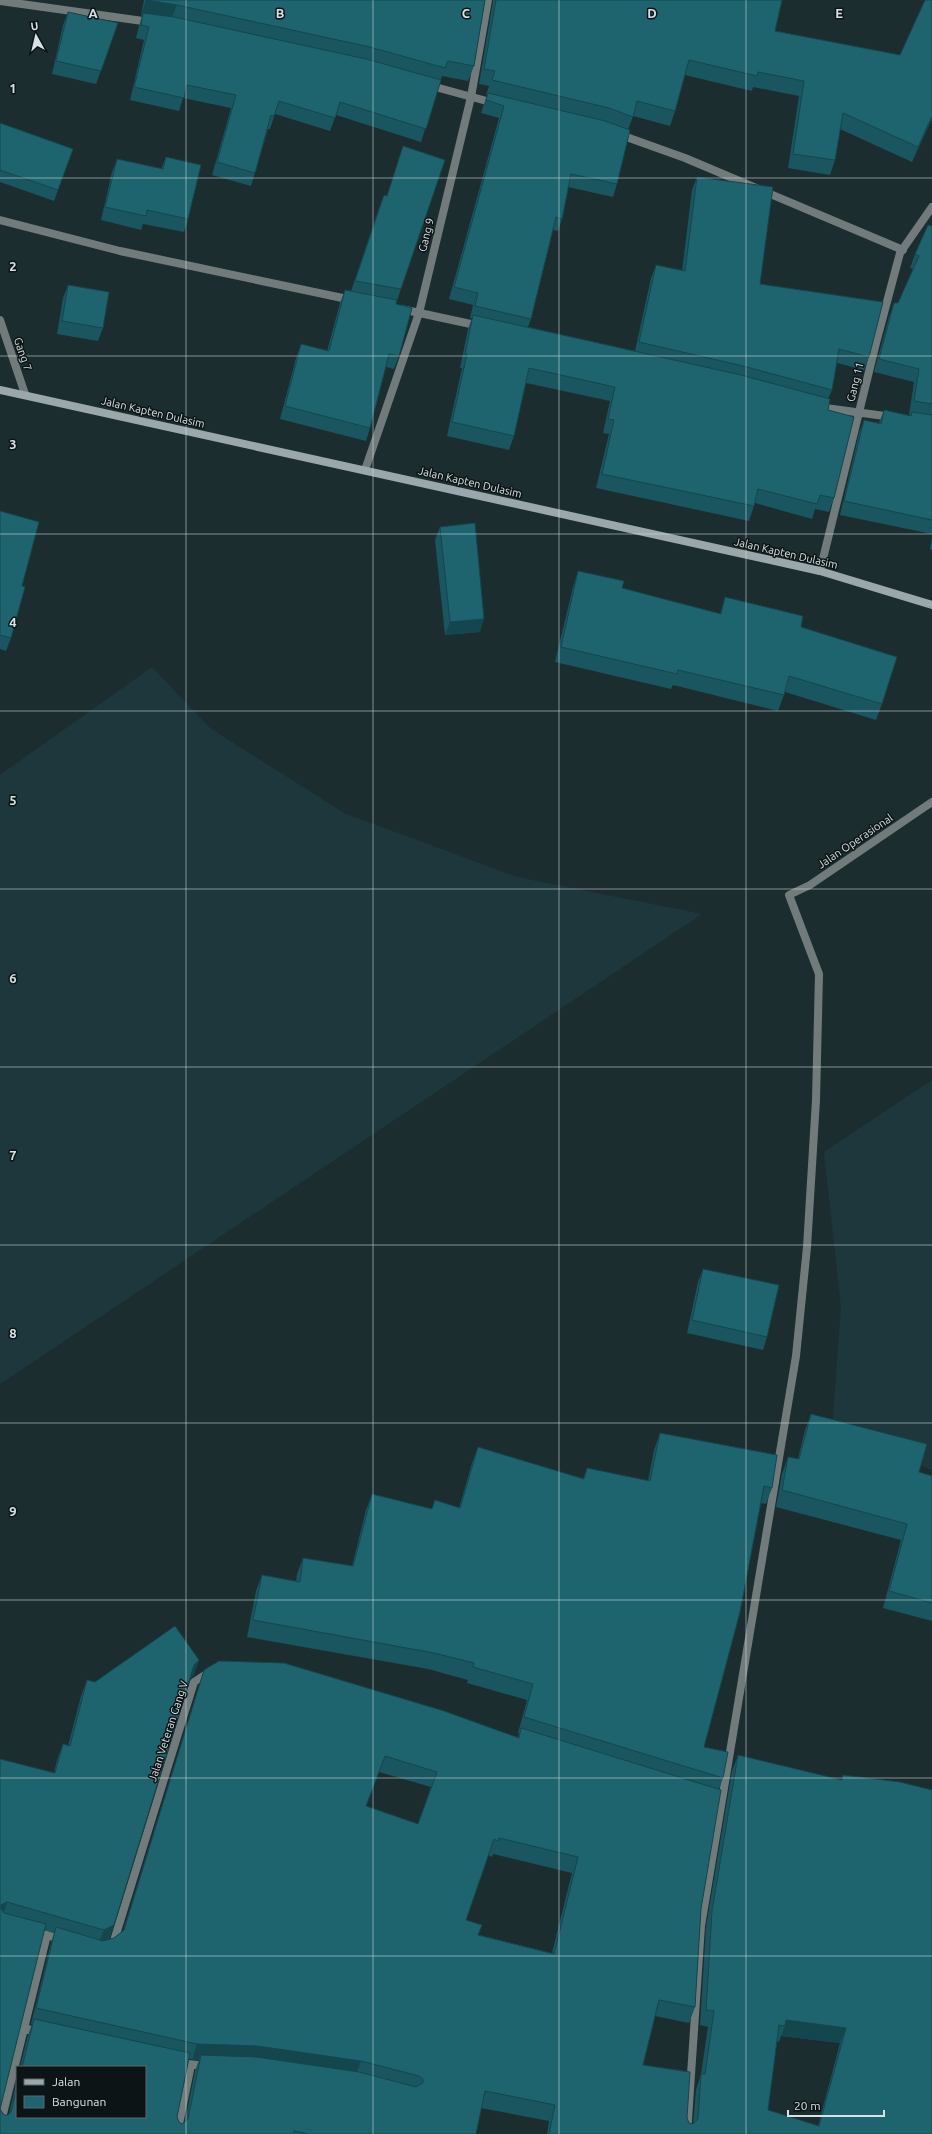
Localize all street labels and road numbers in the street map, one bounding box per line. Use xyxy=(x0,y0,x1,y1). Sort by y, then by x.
street label: Gang 9 xyxy=(416,217,436,253)
street label: Gang 7 xyxy=(12,336,34,372)
street label: Gang 11 xyxy=(844,361,866,403)
street label: Jalan Kapten Dulasim xyxy=(100,394,206,430)
street label: Jalan Kapten Dulasim xyxy=(417,464,523,500)
street label: Jalan Kapten Dulasim xyxy=(733,535,839,571)
street label: Jalan Operasional xyxy=(815,811,895,871)
street label: Jalan Veteran Gang V xyxy=(146,1679,190,1783)

